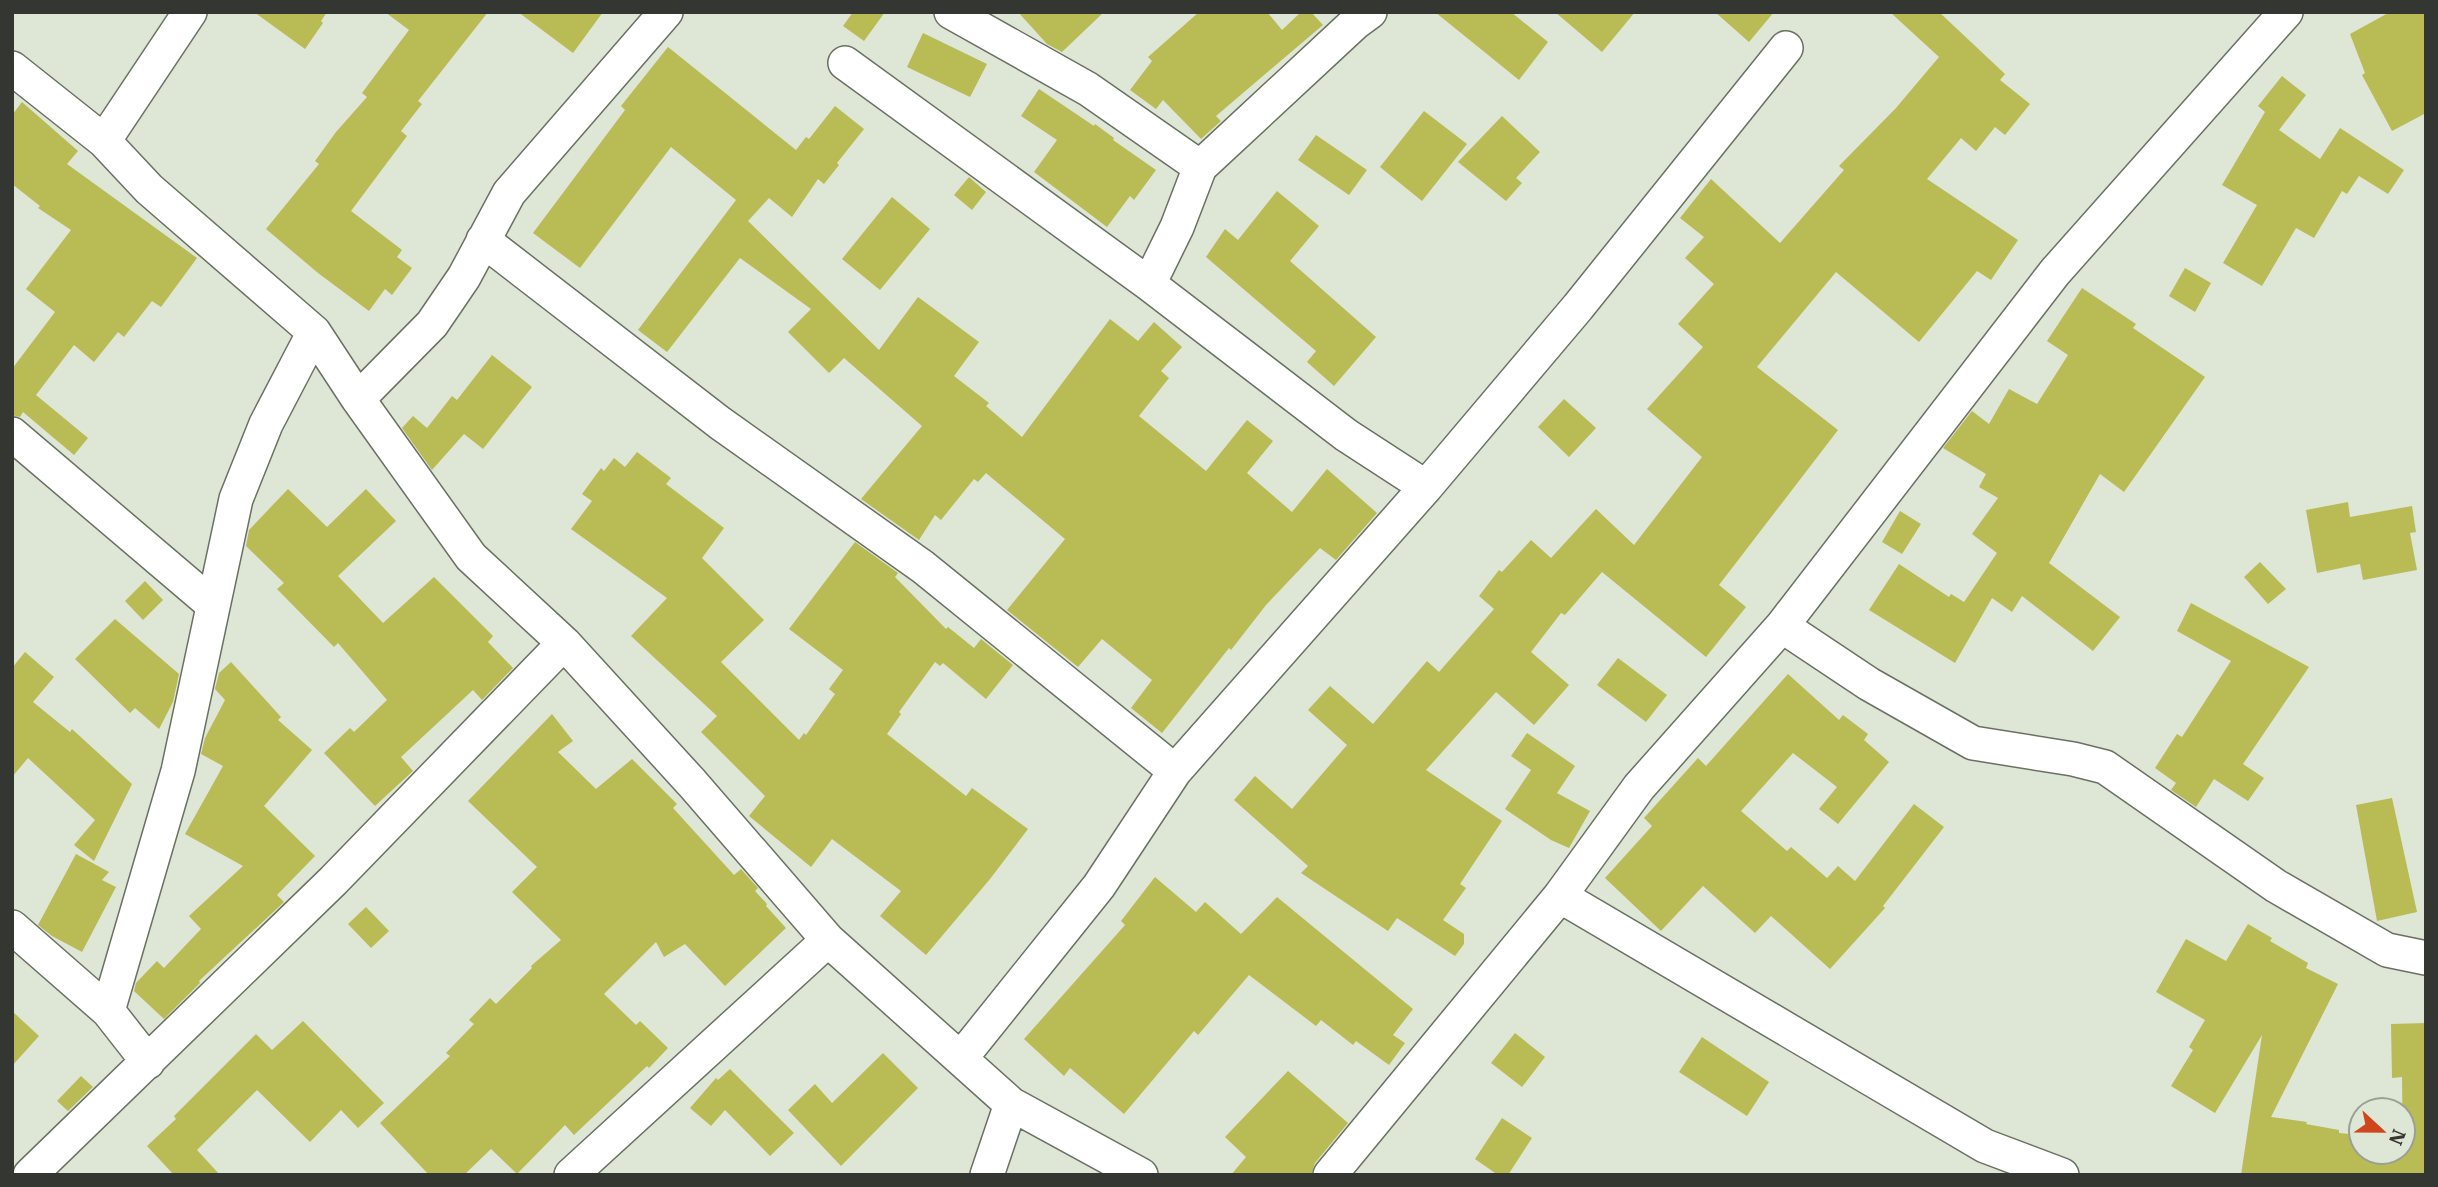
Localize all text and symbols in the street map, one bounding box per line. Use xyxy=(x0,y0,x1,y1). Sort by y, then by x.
north arrow xyxy=(2347,1096,2417,1166)
text: N xyxy=(2384,1126,2412,1149)

